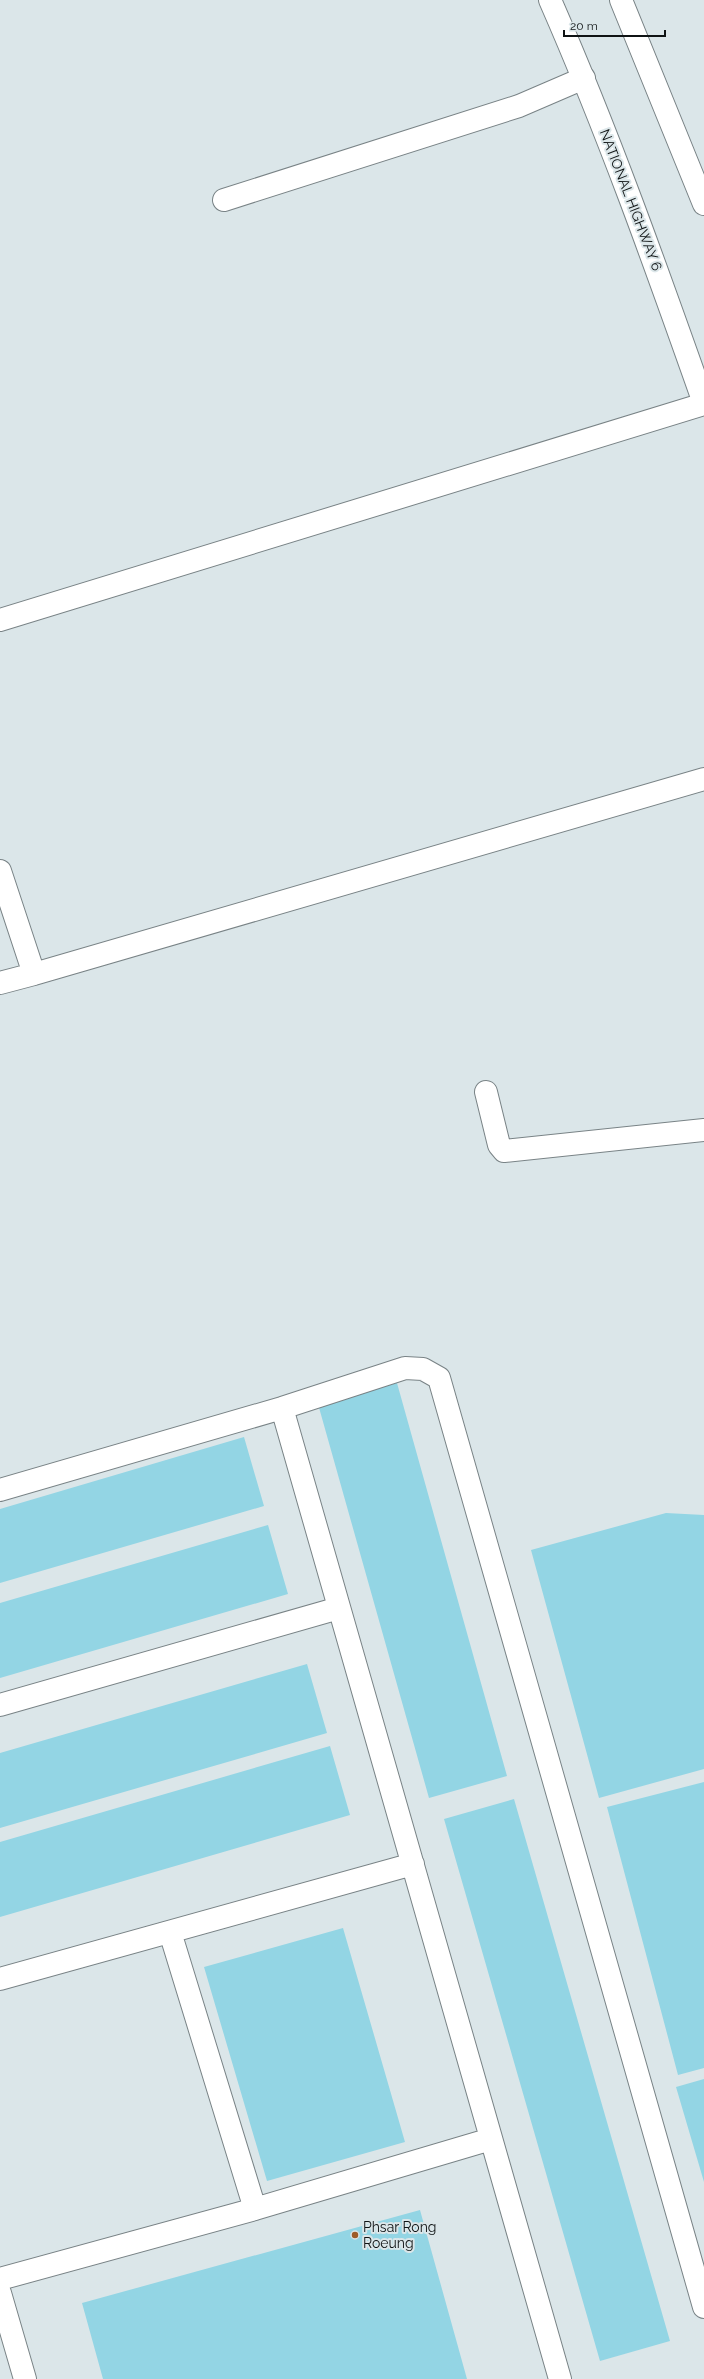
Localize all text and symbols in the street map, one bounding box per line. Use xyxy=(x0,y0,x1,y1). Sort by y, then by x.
scale bar xyxy=(564,12,665,38)
text: 20 m xyxy=(570,19,598,33)
street label: NATIONAL HIGHWAY 6 xyxy=(597,127,665,273)
place label: Phsar Rong Roeung xyxy=(363,2219,436,2251)
marker: Phsar Rong Roeung xyxy=(350,2230,360,2240)

